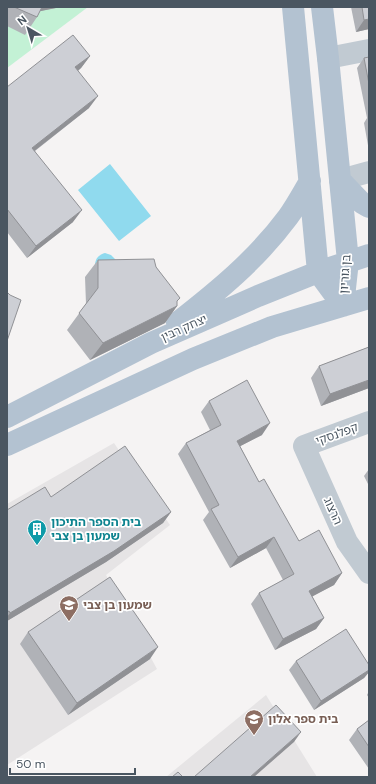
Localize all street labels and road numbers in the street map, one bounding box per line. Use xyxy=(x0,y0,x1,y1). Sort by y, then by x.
street label: בן גוריון xyxy=(336,254,354,294)
street label: יצחק רבין xyxy=(158,311,210,345)
street label: קפלנסקי xyxy=(313,419,361,449)
street label: הרצוג xyxy=(320,495,346,527)

